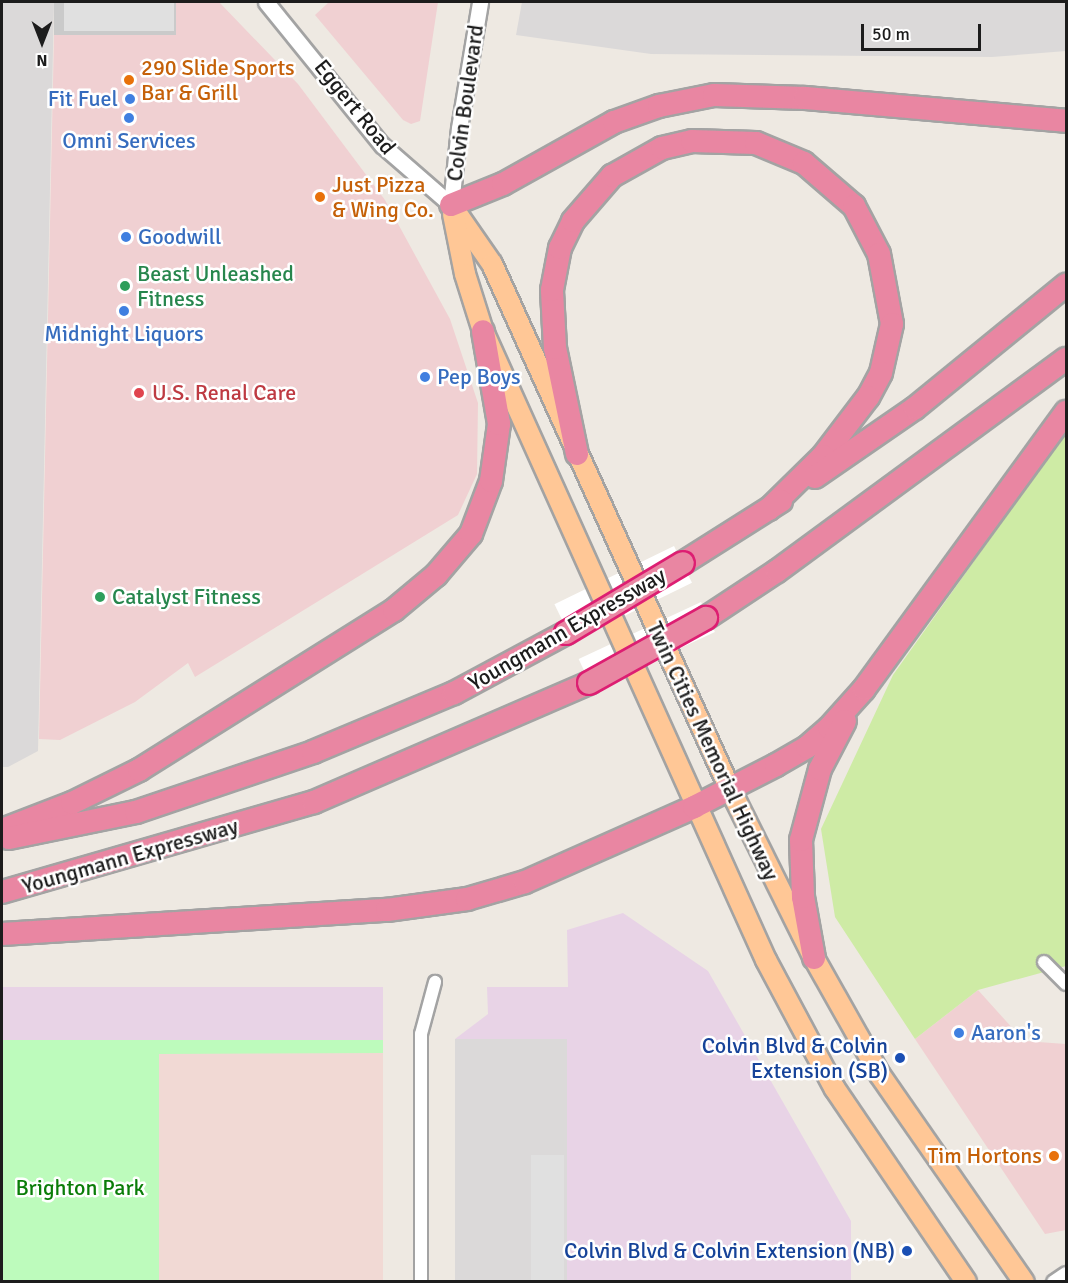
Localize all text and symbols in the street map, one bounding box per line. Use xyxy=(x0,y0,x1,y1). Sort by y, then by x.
north arrow xyxy=(12,12,72,72)
scale bar xyxy=(864,12,984,50)
street label: Colvin Boulevard xyxy=(441,23,489,183)
text: 50 m xyxy=(872,23,910,45)
text: N xyxy=(36,50,48,70)
place label: 290 Slide Sports Bar & Grill xyxy=(141,54,295,106)
street label: Eggert Road xyxy=(309,54,401,160)
marker: 290 Slide Sports Bar & Grill xyxy=(122,73,136,87)
place label: Fit Fuel xyxy=(48,86,118,112)
marker: Fit Fuel xyxy=(123,92,137,106)
marker: Omni Services xyxy=(122,111,136,125)
place label: Omni Services xyxy=(62,128,196,154)
place label: Just Pizza & Wing Co. xyxy=(332,171,434,222)
marker: Just Pizza & Wing Co. xyxy=(313,190,327,204)
place label: Goodwill xyxy=(138,224,222,250)
marker: Goodwill xyxy=(119,230,133,244)
place label: Beast Unleashed Fitness xyxy=(137,260,294,312)
marker: Beast Unleashed Fitness xyxy=(118,279,132,293)
marker: Midnight Liquors xyxy=(117,304,131,318)
place label: Midnight Liquors xyxy=(44,321,204,347)
place label: Pep Boys xyxy=(437,364,521,390)
marker: Pep Boys xyxy=(418,370,432,384)
place label: U.S. Renal Care xyxy=(152,380,296,406)
marker: U.S. Renal Care xyxy=(130,384,148,402)
street label: Youngmann Expressway xyxy=(464,562,670,696)
place label: Catalyst Fitness xyxy=(112,584,261,610)
marker: Catalyst Fitness xyxy=(93,590,107,604)
street label: Twin Cities Memorial Highway xyxy=(641,618,785,884)
street label: Youngmann Expressway xyxy=(19,813,241,899)
place label: Aaron's xyxy=(971,1020,1041,1046)
marker: Aaron's xyxy=(952,1026,966,1040)
place label: Colvin Blvd & Colvin Extension (SB) xyxy=(702,1032,888,1084)
marker: Colvin Blvd & Colvin Extension (SB) xyxy=(893,1051,907,1065)
place label: Tim Hortons xyxy=(927,1143,1042,1169)
marker: Tim Hortons xyxy=(1047,1149,1061,1163)
park label: Brighton Park xyxy=(15,1175,145,1201)
place label: Colvin Blvd & Colvin Extension (NB) xyxy=(564,1238,895,1264)
marker: Colvin Blvd & Colvin Extension (NB) xyxy=(900,1244,914,1258)

